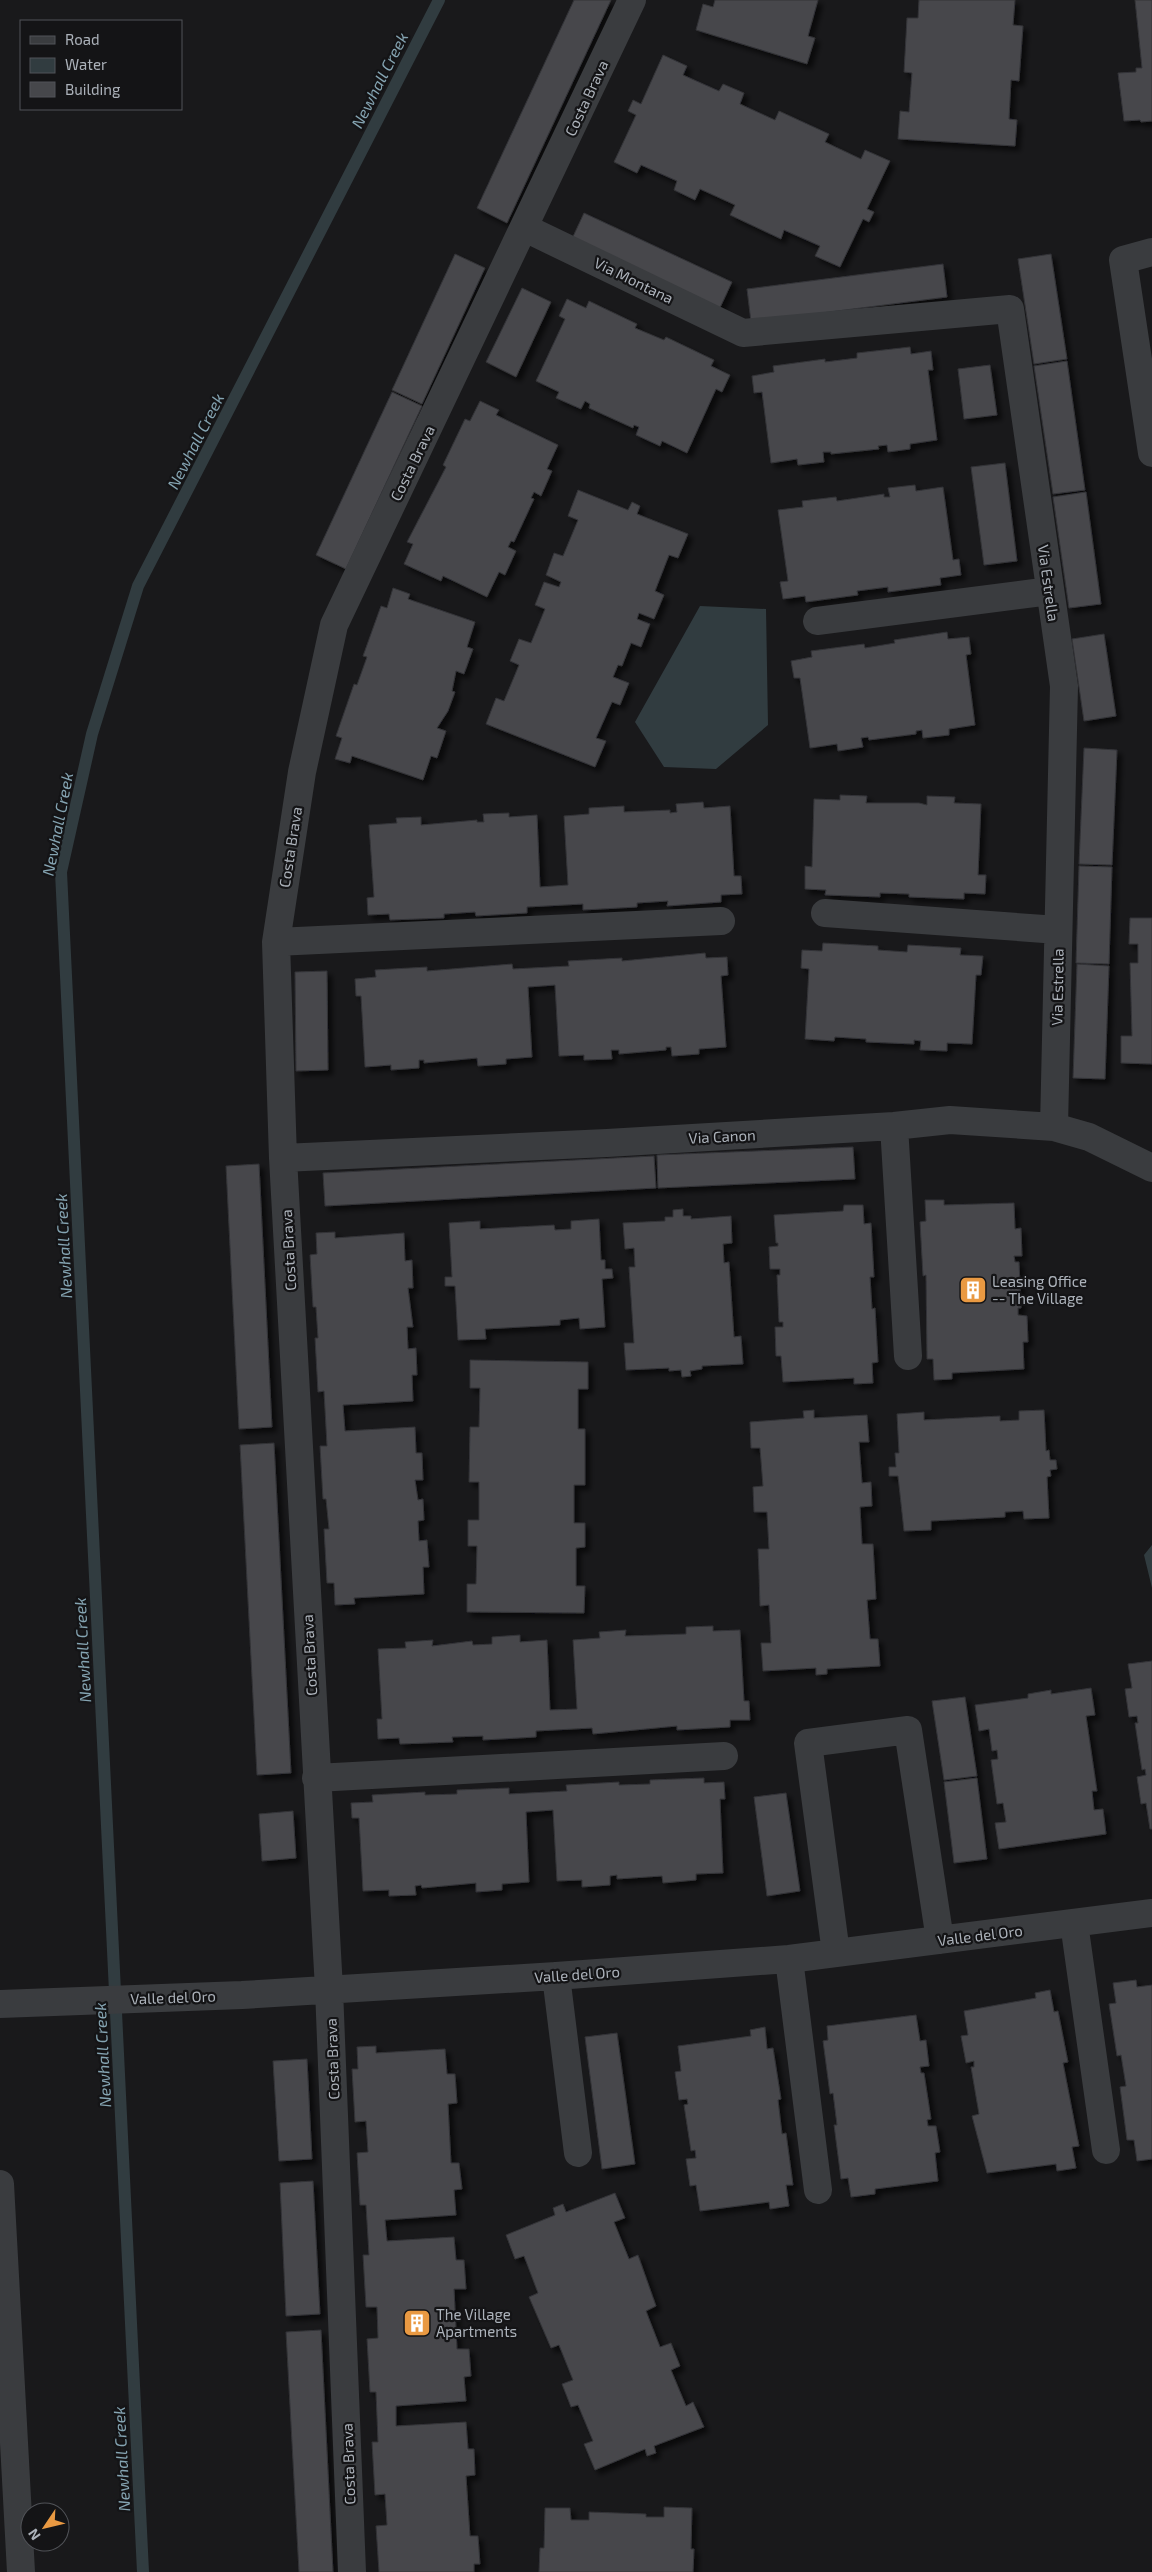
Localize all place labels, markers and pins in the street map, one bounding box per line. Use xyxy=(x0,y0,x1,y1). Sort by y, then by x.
place label: Leasing Office -- The Village xyxy=(992,1272,1087,1307)
building icon: Leasing Office -- The Village xyxy=(958,1275,988,1305)
place label: The Village Apartments xyxy=(436,2305,517,2340)
building icon: The Village Apartments xyxy=(402,2308,432,2338)

